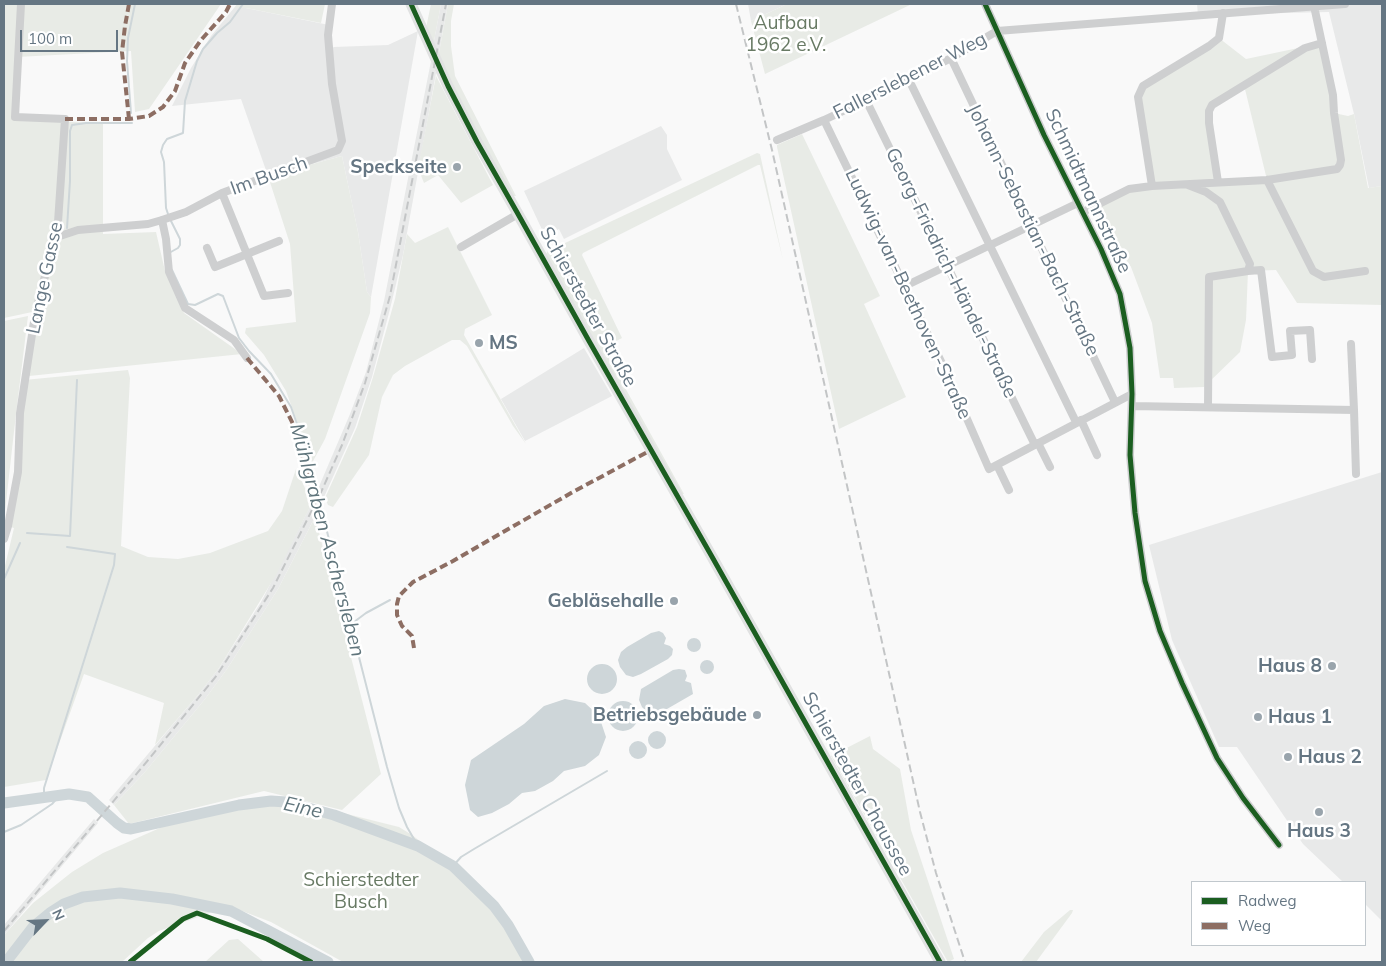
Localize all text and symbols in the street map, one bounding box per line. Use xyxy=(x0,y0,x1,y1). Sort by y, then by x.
park label: Aufbau 1962 e.V. xyxy=(746,12,826,56)
scale bar xyxy=(22,20,120,52)
street label: Fallerslebener Weg xyxy=(830,27,990,125)
text: 100 m xyxy=(28,29,72,48)
street label: Johann-Sebastian-Bach-Straße xyxy=(962,100,1104,360)
street label: Schmidtmannstraße xyxy=(1040,105,1136,277)
street label: Georg-Friedrich-Händel-Straße xyxy=(880,144,1022,402)
street label: Im Busch xyxy=(227,152,311,200)
place label: Speckseite xyxy=(350,156,447,178)
marker: Speckseite xyxy=(451,161,463,173)
street label: Ludwig-van-Beethoven-Straße xyxy=(840,165,976,423)
street label: Lange Gasse xyxy=(22,220,68,336)
street label: Schierstedter Straße xyxy=(535,223,641,391)
place label: MS xyxy=(489,332,518,354)
marker: MS xyxy=(473,337,485,349)
water label: Mühlgraben Aschersleben xyxy=(284,421,370,659)
place label: Gebläsehalle xyxy=(548,590,664,612)
marker: Gebläsehalle xyxy=(668,595,680,607)
place label: Haus 8 xyxy=(1258,655,1322,677)
marker: Haus 8 xyxy=(1326,660,1338,672)
street label: Schierstedter Chaussee xyxy=(797,688,917,880)
place label: Betriebsgebäude xyxy=(593,704,747,726)
place label: Haus 1 xyxy=(1268,706,1332,728)
marker: Betriebsgebäude xyxy=(751,709,763,721)
marker: Haus 1 xyxy=(1252,711,1264,723)
place label: Haus 2 xyxy=(1298,746,1362,768)
marker: Haus 2 xyxy=(1282,751,1294,763)
water label: Eine xyxy=(281,792,325,824)
marker: Haus 3 xyxy=(1313,806,1325,818)
place label: Haus 3 xyxy=(1287,820,1351,842)
park label: Schierstedter Busch xyxy=(303,869,419,913)
legend xyxy=(1191,881,1366,946)
text: Radweg xyxy=(1238,891,1296,910)
north arrow xyxy=(20,896,70,946)
text: N xyxy=(48,906,69,923)
text: Weg xyxy=(1238,916,1271,935)

